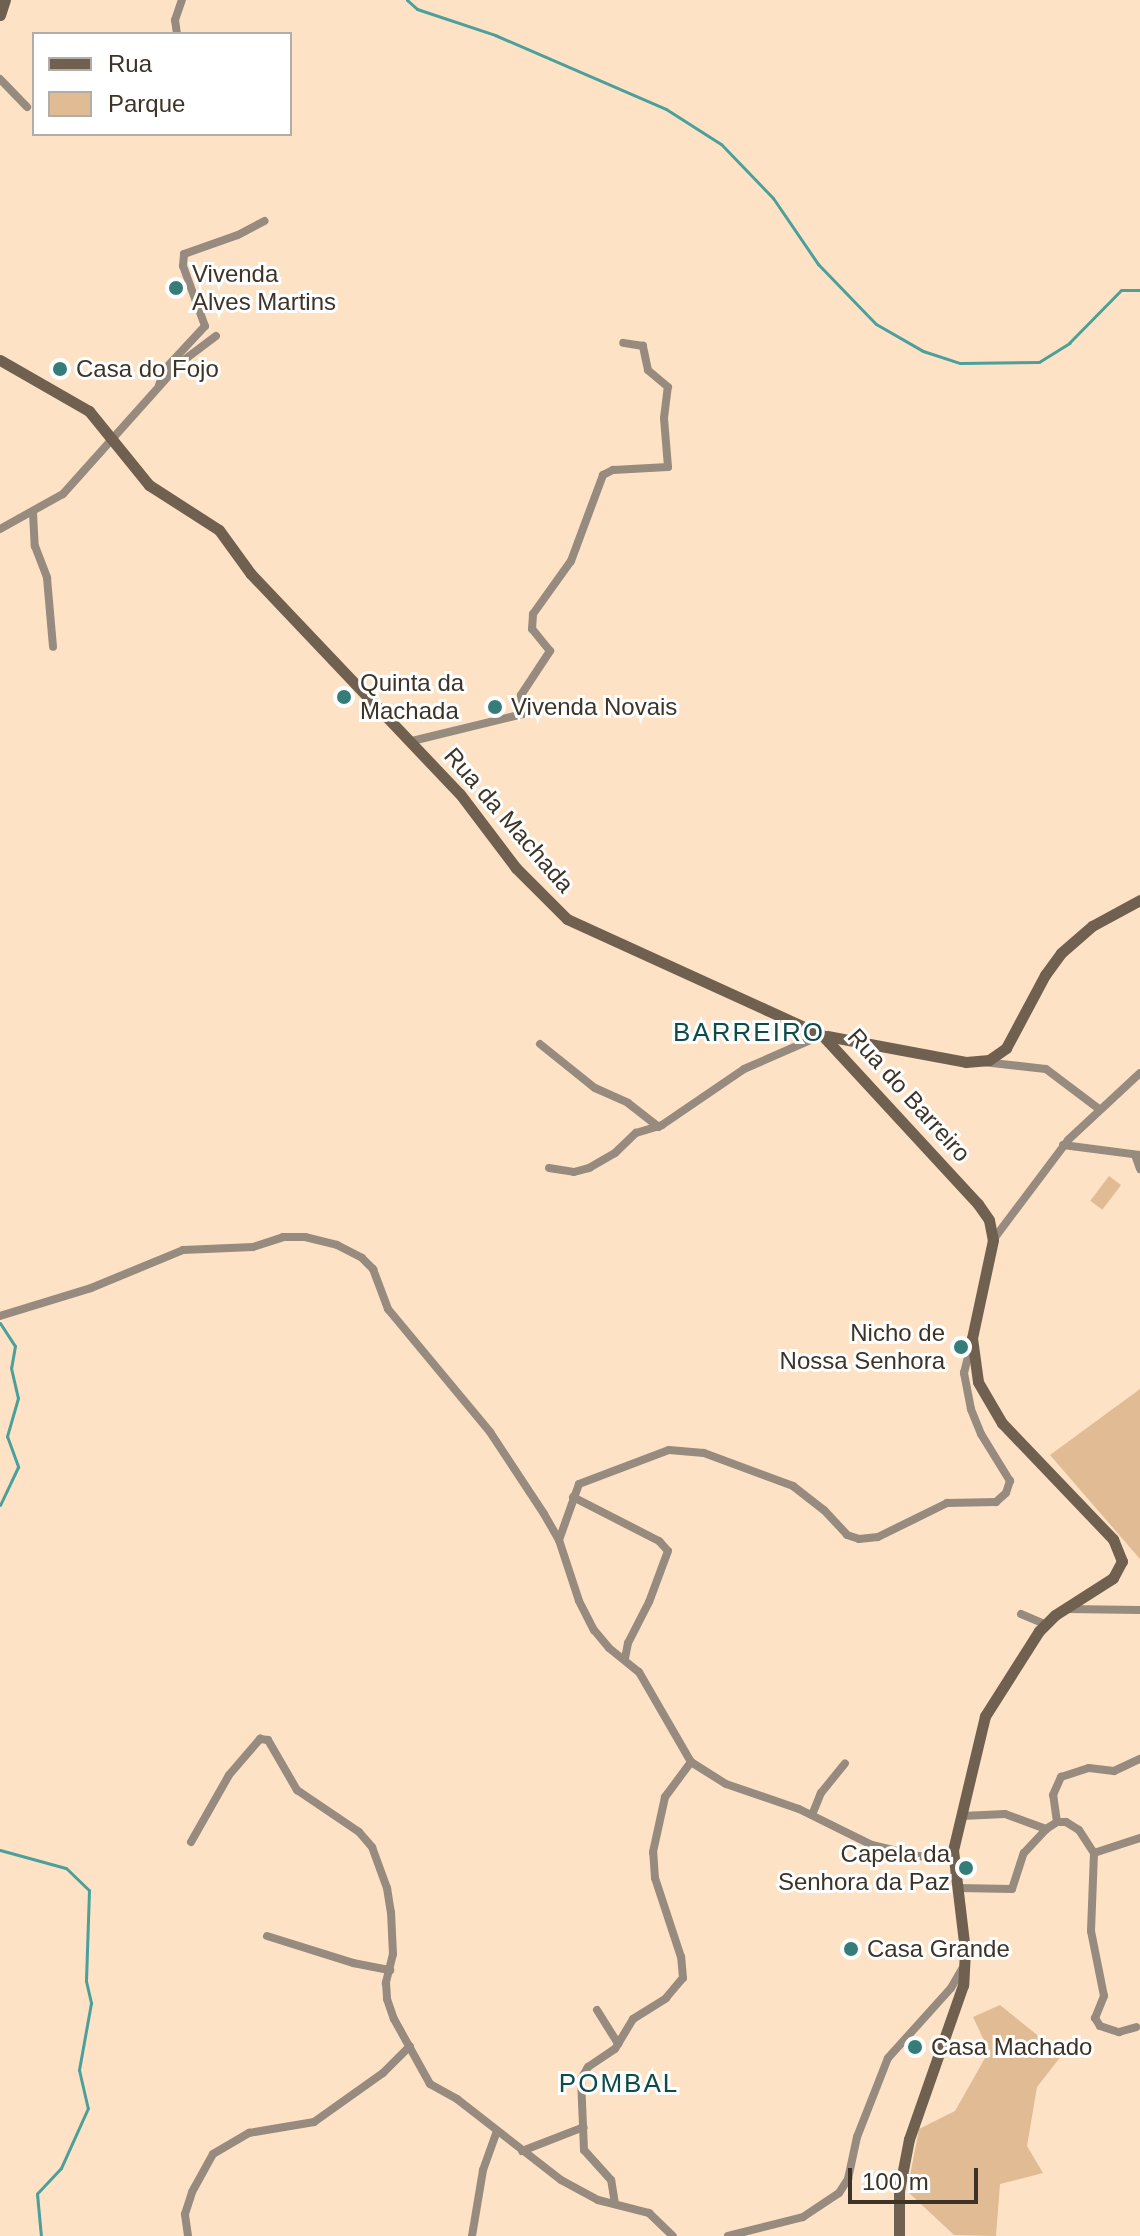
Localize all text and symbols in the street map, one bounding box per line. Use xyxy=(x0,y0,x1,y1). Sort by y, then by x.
legend xyxy=(32,32,292,136)
text: Rua xyxy=(108,50,152,77)
text: Parque xyxy=(108,90,185,117)
place label: Vivenda Alves Martins xyxy=(192,260,336,316)
marker: Vivenda Alves Martins xyxy=(167,279,185,297)
place label: Casa do Fojo xyxy=(76,355,219,383)
marker: Casa do Fojo xyxy=(51,360,69,378)
place label: Quinta da Machada xyxy=(360,669,464,725)
marker: Quinta da Machada xyxy=(335,688,353,706)
place label: Vivenda Novais xyxy=(511,693,677,721)
marker: Vivenda Novais xyxy=(486,698,504,716)
street label: Rua da Machada xyxy=(438,742,580,898)
district label: BARREIRO xyxy=(673,1017,825,1049)
street label: Rua do Barreiro xyxy=(842,1022,976,1168)
place label: Nicho de Nossa Senhora xyxy=(780,1319,945,1375)
marker: Nicho de Nossa Senhora xyxy=(952,1338,970,1356)
place label: Capela da Senhora da Paz xyxy=(778,1840,950,1896)
marker: Capela da Senhora da Paz xyxy=(957,1859,975,1877)
place label: Casa Grande xyxy=(867,1935,1010,1963)
marker: Casa Grande xyxy=(842,1940,860,1958)
place label: Casa Machado xyxy=(931,2033,1092,2061)
marker: Casa Machado xyxy=(906,2038,924,2056)
district label: POMBAL xyxy=(559,2068,679,2100)
scale bar xyxy=(852,2152,982,2202)
text: 100 m xyxy=(862,2168,929,2195)

